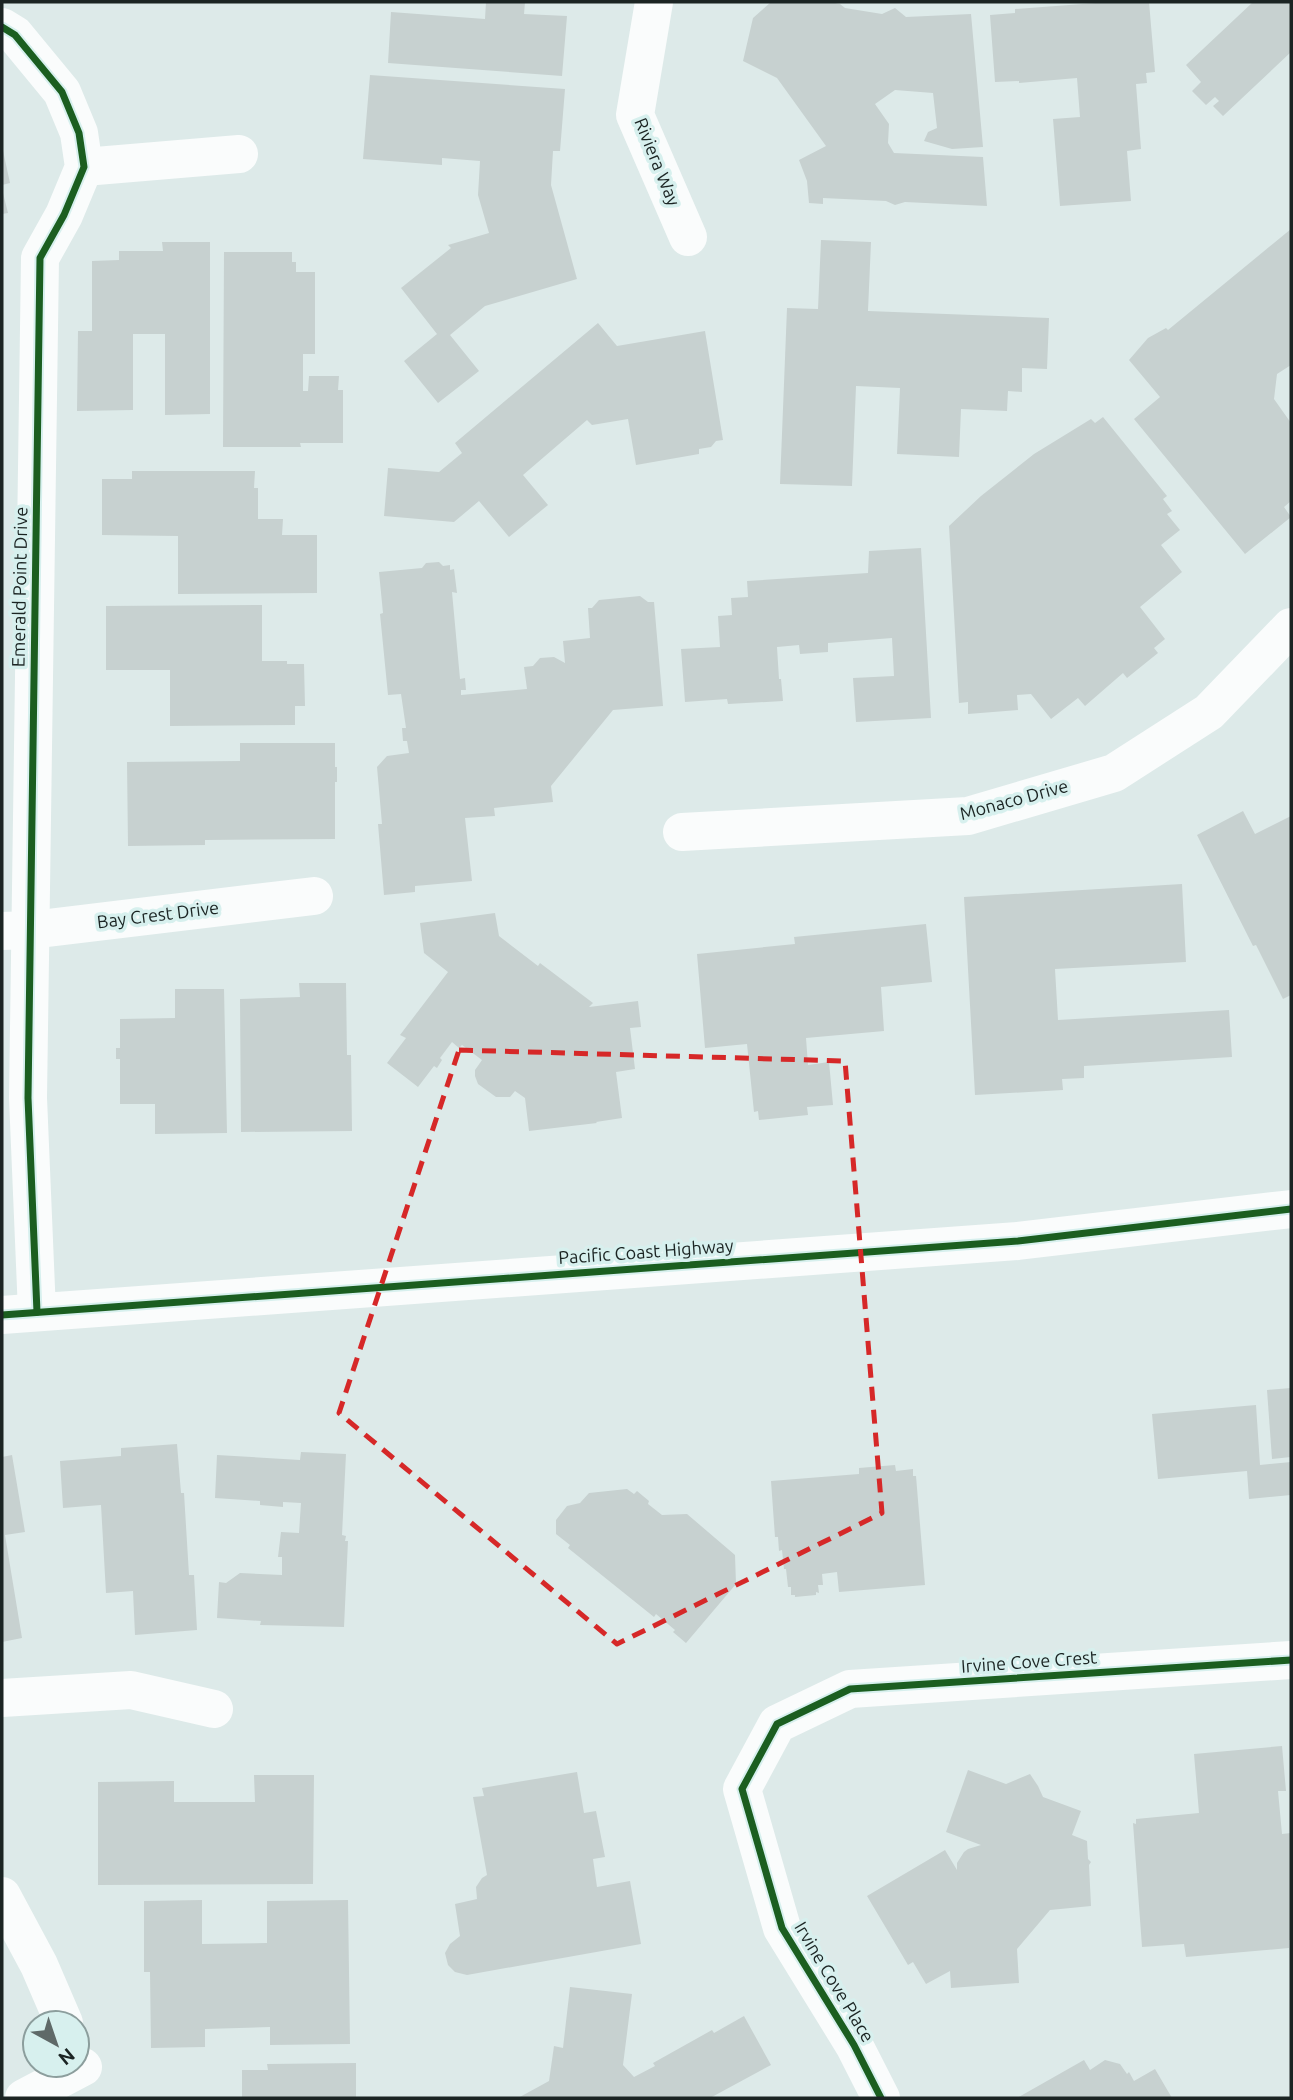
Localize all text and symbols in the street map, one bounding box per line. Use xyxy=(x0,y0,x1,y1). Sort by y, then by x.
street label: Riviera Way xyxy=(631,115,685,209)
street label: Emerald Point Drive xyxy=(8,507,30,667)
street label: Monaco Drive xyxy=(957,775,1070,823)
street label: Bay Crest Drive xyxy=(96,897,220,931)
street label: Pacific Coast Highway xyxy=(558,1235,734,1267)
street label: Irvine Cove Crest xyxy=(960,1646,1098,1676)
street label: Irvine Cove Place xyxy=(791,1918,879,2045)
north arrow xyxy=(21,2009,91,2079)
text: N xyxy=(54,2044,79,2070)

